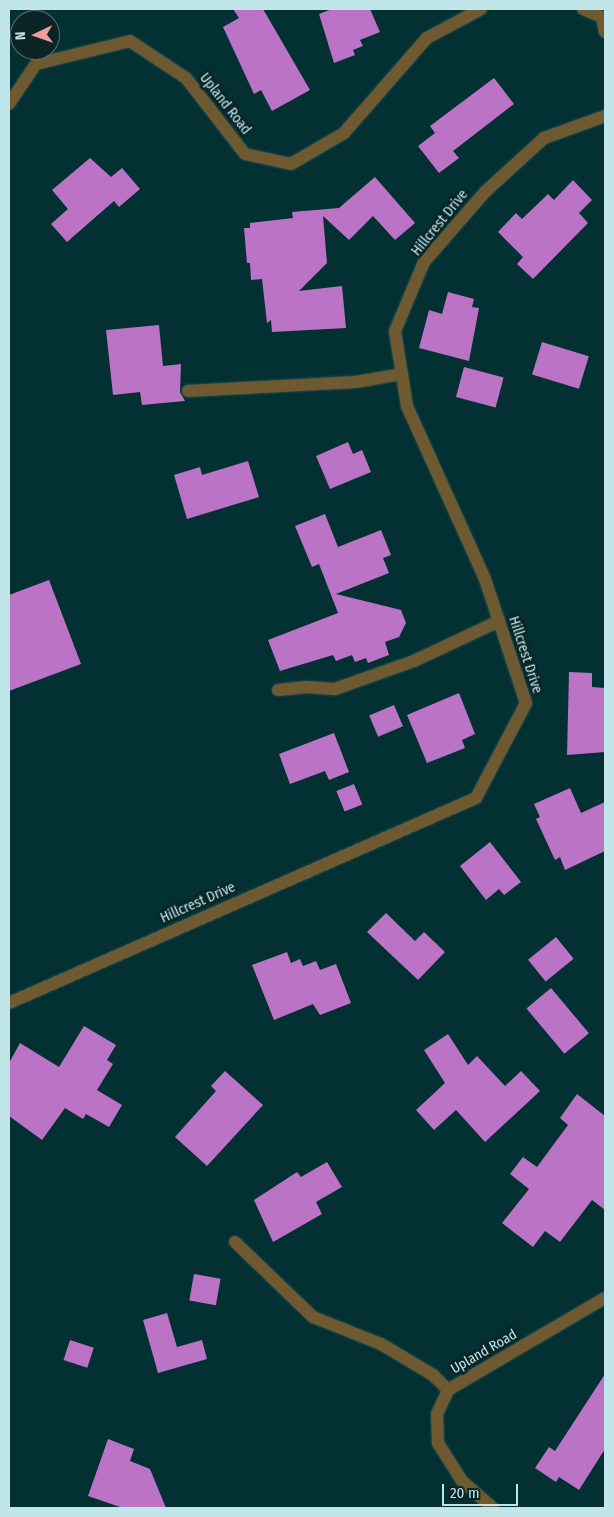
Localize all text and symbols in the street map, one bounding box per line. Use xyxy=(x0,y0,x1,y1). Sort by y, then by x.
north arrow xyxy=(10,10,60,60)
text: N xyxy=(12,31,29,40)
street label: Upland Road xyxy=(196,70,254,138)
street label: Hillcrest Drive xyxy=(408,187,472,259)
street label: Hillcrest Drive xyxy=(505,614,545,696)
street label: Hillcrest Drive xyxy=(158,879,238,927)
street label: Upland Road xyxy=(448,1326,520,1378)
scale bar xyxy=(444,1474,520,1506)
text: 20 m xyxy=(450,1484,480,1502)

